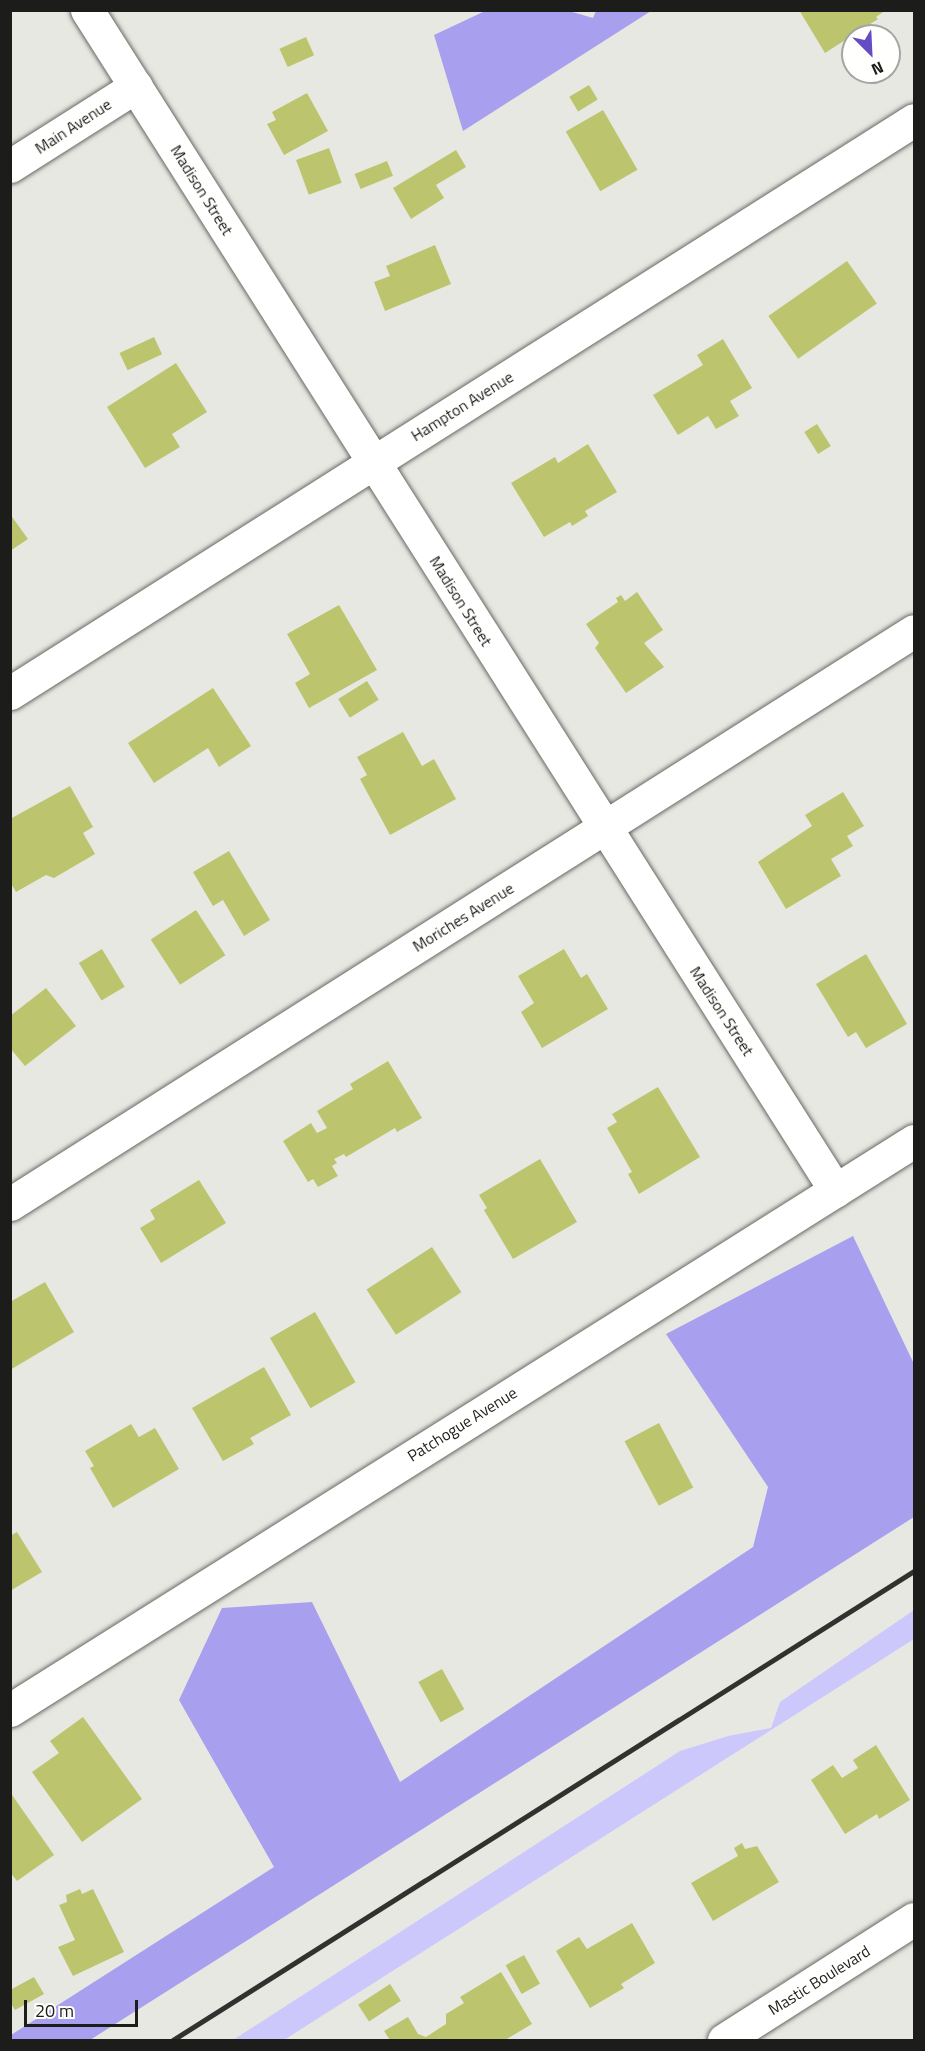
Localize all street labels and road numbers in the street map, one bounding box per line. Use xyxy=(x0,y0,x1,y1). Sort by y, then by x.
street label: Main Avenue xyxy=(31,94,115,158)
street label: Madison Street xyxy=(167,141,237,239)
street label: Hampton Avenue xyxy=(407,367,517,445)
street label: Madison Street xyxy=(426,552,496,650)
street label: Moriches Avenue xyxy=(409,878,517,956)
street label: Madison Street xyxy=(686,963,758,1059)
street label: Patchogue Avenue xyxy=(404,1383,520,1465)
street label: Mastic Boulevard xyxy=(765,1941,873,2019)

